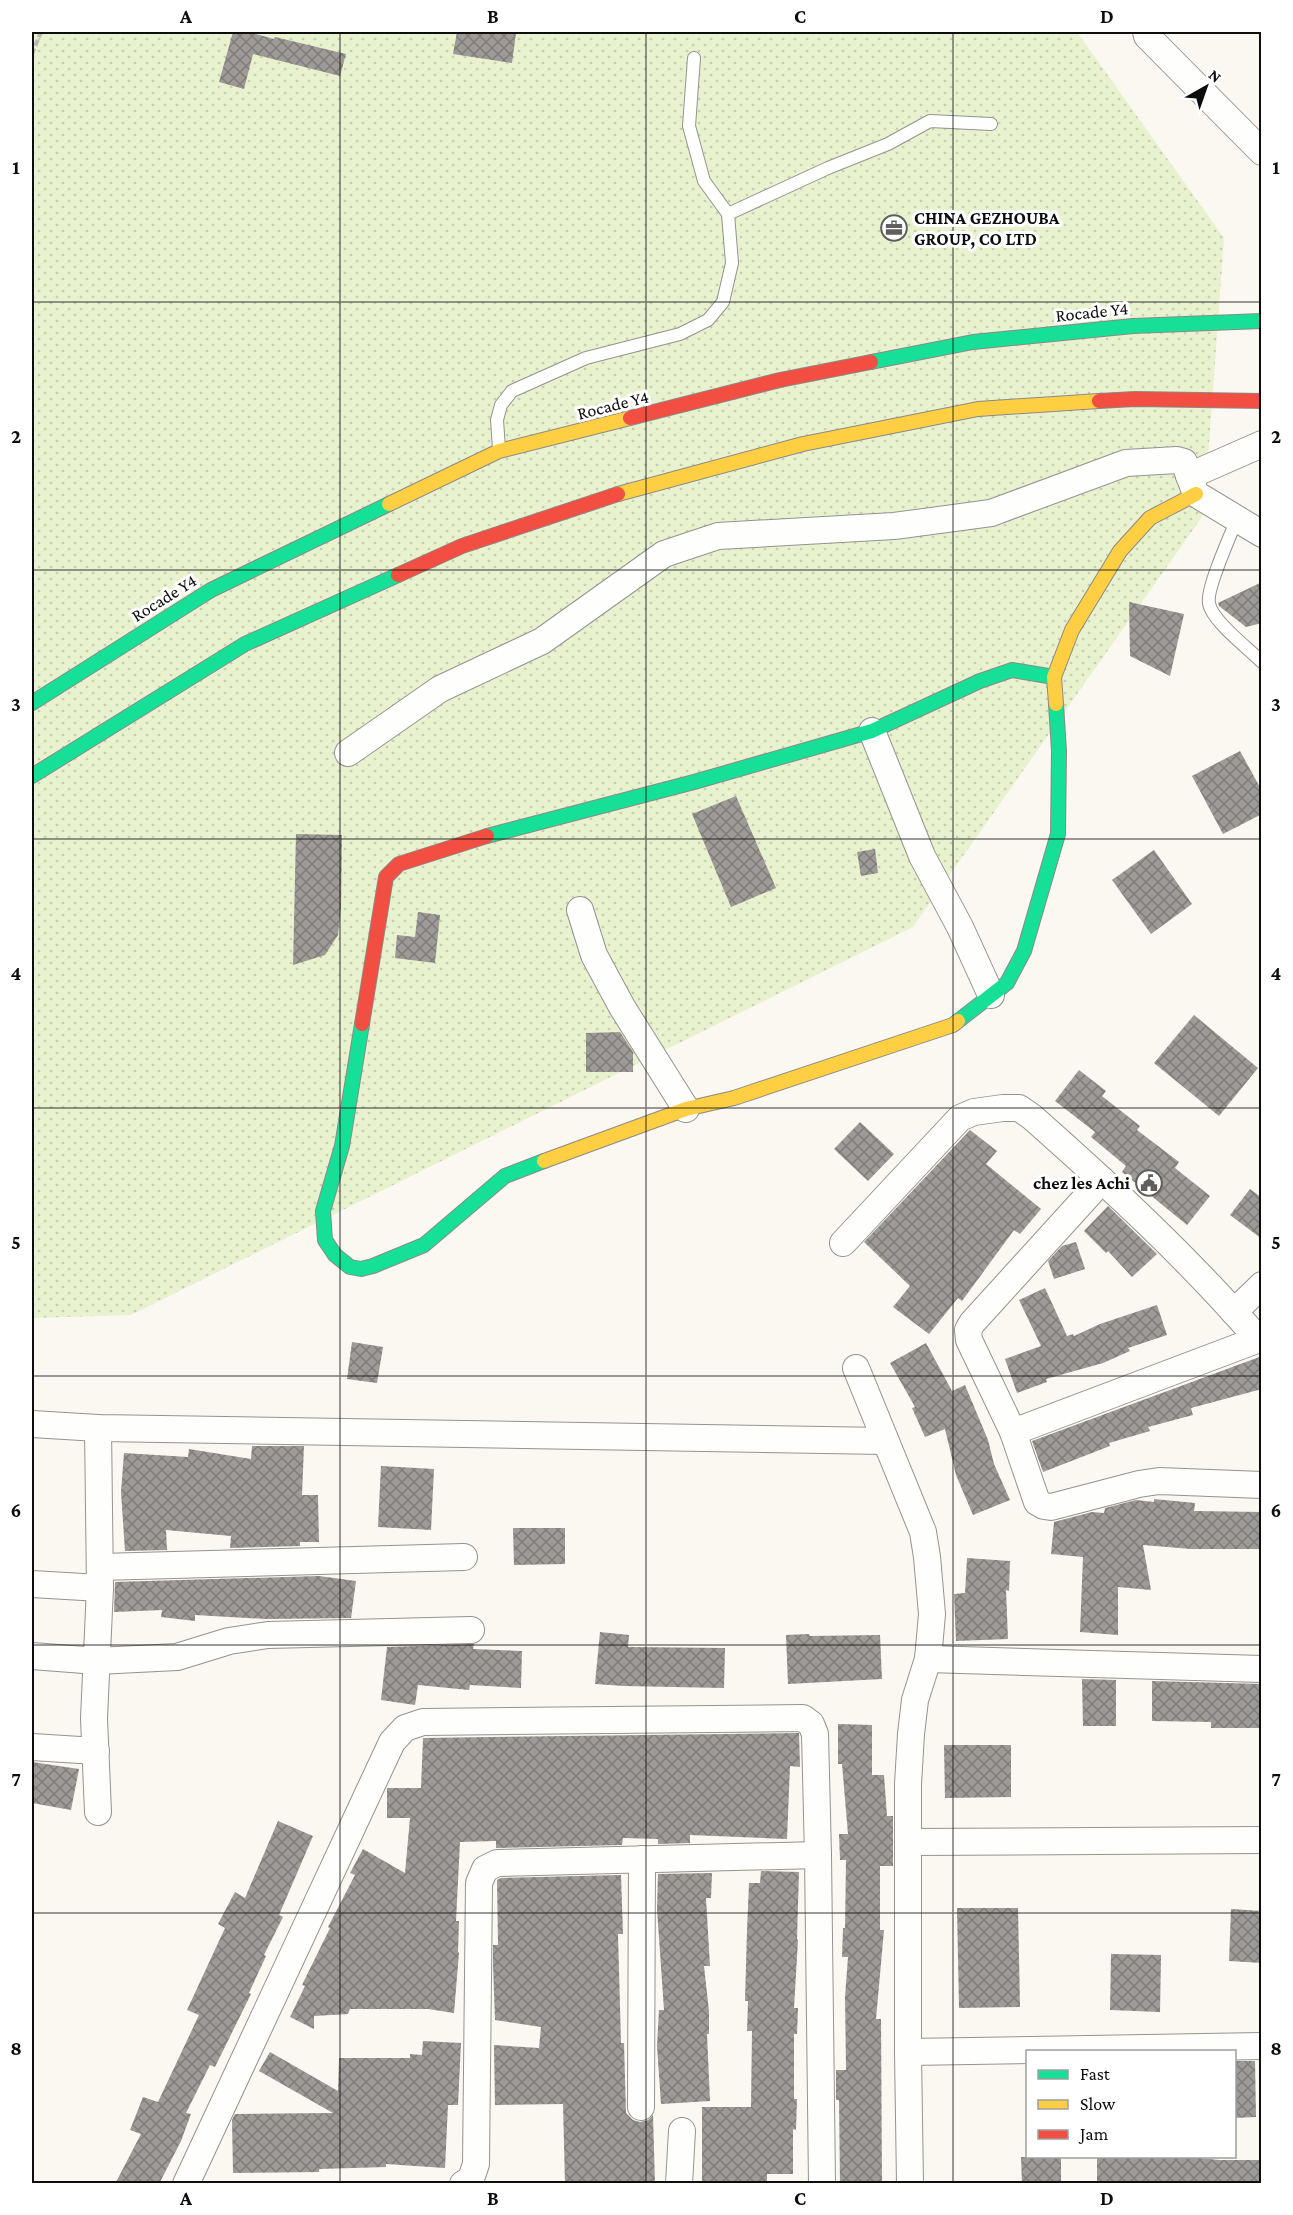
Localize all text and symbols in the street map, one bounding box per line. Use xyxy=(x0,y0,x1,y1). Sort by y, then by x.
text: A xyxy=(179,5,193,27)
text: B xyxy=(487,5,499,27)
text: C xyxy=(794,5,806,27)
text: D xyxy=(1100,5,1114,27)
north arrow xyxy=(1176,57,1236,117)
text: N xyxy=(1206,66,1225,86)
text: 1 xyxy=(12,156,20,178)
text: 1 xyxy=(1272,156,1280,178)
place label: CHINA GEZHOUBA GROUP, CO LTD xyxy=(914,208,1060,249)
office icon: CHINA GEZHOUBA GROUP, CO LTD xyxy=(879,213,909,243)
street label: Rocade Y4 xyxy=(1055,298,1129,326)
street label: Rocade Y4 xyxy=(575,386,651,424)
text: 2 xyxy=(11,425,21,447)
text: 2 xyxy=(1271,425,1281,447)
street label: Rocade Y4 xyxy=(128,570,200,626)
text: 3 xyxy=(11,693,21,715)
text: 3 xyxy=(1271,693,1281,715)
text: 4 xyxy=(11,962,22,984)
text: 4 xyxy=(1271,962,1282,984)
public building icon: chez les Achi xyxy=(1134,1168,1164,1198)
place label: chez les Achi xyxy=(1033,1173,1131,1193)
text: 5 xyxy=(11,1231,21,1253)
text: 5 xyxy=(1271,1231,1281,1253)
text: 6 xyxy=(11,1499,21,1521)
text: 6 xyxy=(1271,1499,1281,1521)
text: 7 xyxy=(11,1768,21,1790)
text: 7 xyxy=(1271,1768,1281,1790)
text: 8 xyxy=(10,2037,22,2059)
text: 8 xyxy=(1270,2037,1282,2059)
legend xyxy=(1026,2050,1236,2158)
text: Fast xyxy=(1080,2064,1111,2084)
text: Slow xyxy=(1080,2094,1116,2114)
text: Jam xyxy=(1078,2124,1109,2144)
text: A xyxy=(179,2187,193,2209)
text: B xyxy=(487,2187,499,2209)
text: C xyxy=(794,2187,806,2209)
text: D xyxy=(1100,2187,1114,2209)

